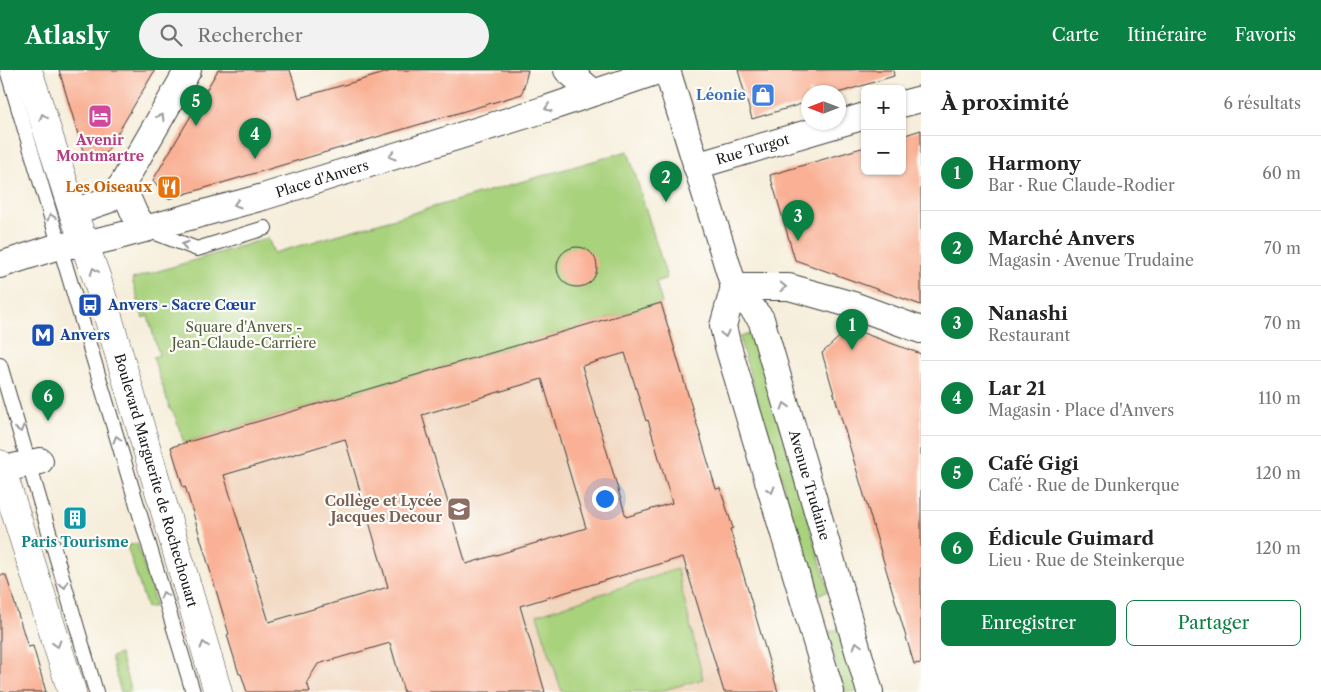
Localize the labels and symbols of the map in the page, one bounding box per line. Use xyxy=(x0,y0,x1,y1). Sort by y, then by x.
shop icon: Léonie xyxy=(750,82,776,108)
pin: 5 xyxy=(180,85,212,126)
north arrow xyxy=(801,85,846,130)
place label: Léonie xyxy=(696,86,746,104)
hotel icon: Avenir Montmartre xyxy=(87,103,113,129)
one-way arrow xyxy=(544,103,552,113)
one-way arrow xyxy=(39,113,49,122)
one-way arrow xyxy=(155,114,165,123)
pin: 4 xyxy=(239,118,271,159)
street label: Rue Turgot xyxy=(714,130,791,169)
place label: Avenir Montmartre xyxy=(56,131,144,165)
one-way arrow xyxy=(389,151,397,161)
street label: Place d'Anvers xyxy=(273,156,371,202)
pin: 2 xyxy=(650,161,682,202)
restaurant icon: Les Oiseaux xyxy=(156,174,182,200)
place label: Les Oiseaux xyxy=(66,178,153,196)
one-way arrow xyxy=(233,198,241,208)
pin: 3 xyxy=(782,200,814,241)
one-way arrow xyxy=(46,213,56,221)
one-way arrow xyxy=(181,241,190,251)
one-way arrow xyxy=(90,267,100,276)
one-way arrow xyxy=(779,282,787,293)
bus stop icon: Anvers - Sacre Cœur xyxy=(77,292,103,318)
place label: Anvers - Sacre Cœur xyxy=(107,296,256,314)
pin: 1 xyxy=(836,309,868,350)
park label: Square d'Anvers - Jean-Claude-Carrière xyxy=(170,318,316,352)
metro station icon: Anvers xyxy=(30,322,56,348)
place label: Anvers xyxy=(59,326,110,344)
one-way arrow xyxy=(719,330,730,338)
street label: Boulevard Marguerite de Rochechouart xyxy=(110,351,202,609)
pin: 6 xyxy=(32,380,64,421)
one-way arrow xyxy=(780,402,790,410)
one-way arrow xyxy=(14,424,24,432)
street label: Avenue Trudaine xyxy=(785,427,834,543)
one-way arrow xyxy=(113,436,123,444)
one-way arrow xyxy=(766,485,776,493)
your location xyxy=(592,486,618,512)
place label: Collège et Lycée Jacques Decour xyxy=(325,492,442,526)
school or university icon: Collège et Lycée Jacques Decour xyxy=(446,496,472,522)
building icon: Paris Tourisme xyxy=(62,505,88,531)
place label: Paris Tourisme xyxy=(21,533,129,551)
one-way arrow xyxy=(59,580,69,588)
one-way arrow xyxy=(159,591,169,600)
one-way arrow xyxy=(51,639,61,647)
one-way arrow xyxy=(200,642,210,650)
one-way arrow xyxy=(852,642,862,650)

